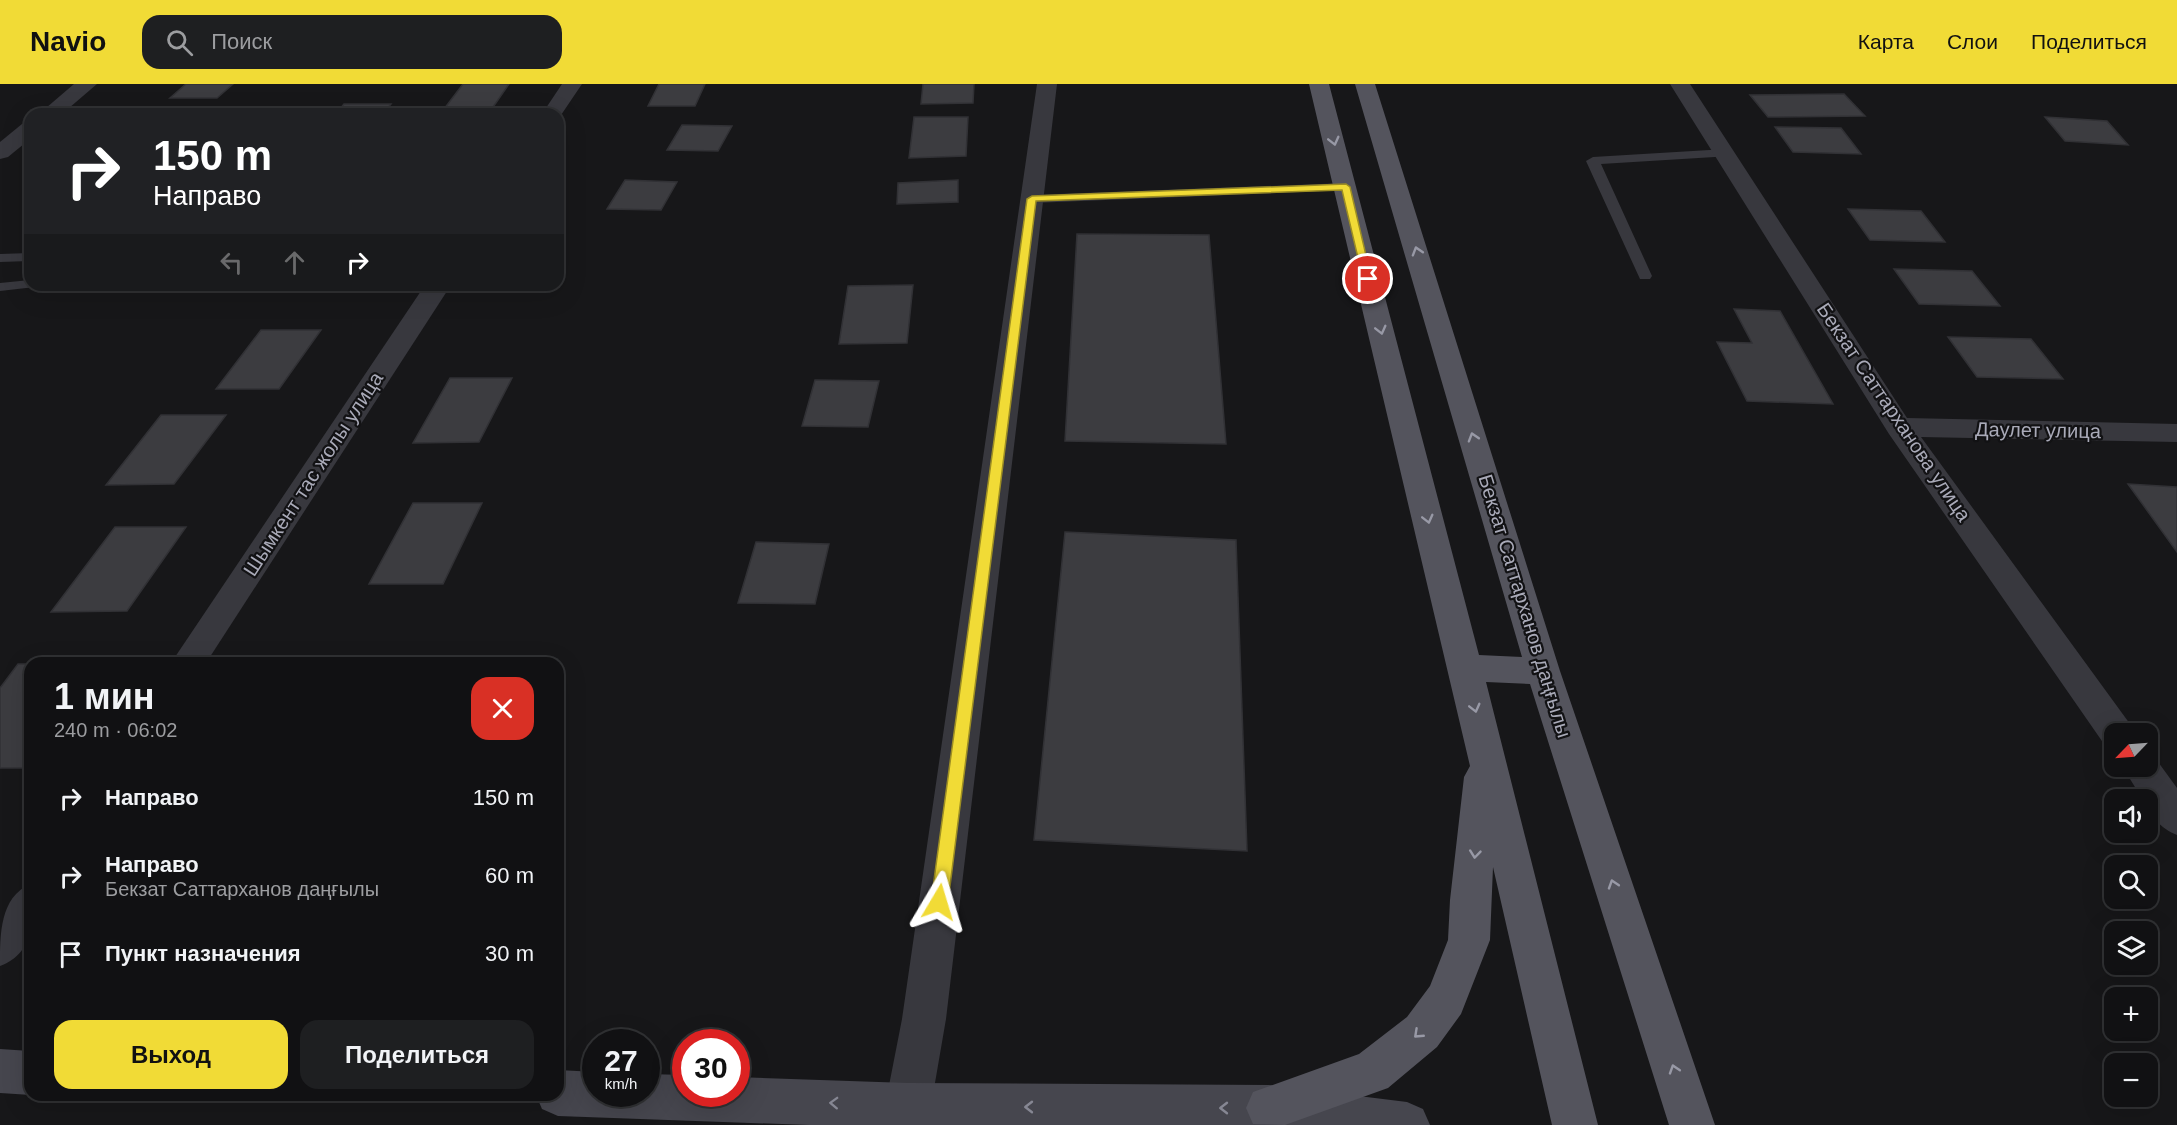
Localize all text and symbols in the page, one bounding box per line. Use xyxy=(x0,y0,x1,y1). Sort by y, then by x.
search box xyxy=(142,15,562,69)
text: Navio xyxy=(30,26,106,57)
icon: search xyxy=(163,26,196,59)
text: Поиск xyxy=(211,29,272,54)
text: Карта xyxy=(1858,30,1914,53)
text: Слои xyxy=(1947,30,1998,53)
text: Поделиться xyxy=(2031,30,2147,53)
icon: right xyxy=(54,132,132,210)
text: 150 m xyxy=(153,132,272,179)
one-way arrow xyxy=(1326,136,1339,146)
text: Направо xyxy=(153,181,261,211)
icon: left xyxy=(215,246,248,279)
icon: ahead xyxy=(278,246,311,279)
icon: right xyxy=(341,246,374,279)
one-way arrow xyxy=(1412,246,1424,257)
pin xyxy=(1342,253,1393,304)
icon: arrive xyxy=(1351,262,1384,295)
street label: Бекзат Саттарханова улица xyxy=(1813,299,1976,526)
one-way arrow xyxy=(1374,325,1387,335)
street label: Шымкент тас жолы улица xyxy=(239,367,388,580)
street label: Даулет улица xyxy=(1975,418,2102,442)
one-way arrow xyxy=(1468,432,1480,443)
street label: Бекзат Саттарханов даңғылы xyxy=(1474,472,1576,740)
one-way arrow xyxy=(1421,514,1434,524)
text: 1 мин xyxy=(54,676,155,717)
button: close xyxy=(471,677,534,740)
one-way arrow xyxy=(1467,703,1480,713)
text: 240 m · 06:02 xyxy=(54,719,177,741)
north arrow xyxy=(2104,723,2158,777)
map controls xyxy=(2104,723,2158,1107)
icon: right xyxy=(54,782,87,815)
text: Направо xyxy=(105,785,199,810)
text: 150 m xyxy=(473,785,534,810)
button: sound xyxy=(2104,789,2158,843)
one-way arrow xyxy=(1469,849,1482,858)
text: Направо xyxy=(105,852,199,877)
button: search xyxy=(2104,855,2158,909)
icon: right xyxy=(54,860,87,893)
text: 60 m xyxy=(485,863,534,888)
position arrow xyxy=(907,870,971,934)
text: Бекзат Саттарханов даңғылы xyxy=(105,878,379,900)
one-way arrow xyxy=(1608,879,1620,890)
button: layers xyxy=(2104,921,2158,975)
icon: arrive xyxy=(54,938,87,971)
text: Пункт назначения xyxy=(105,941,301,966)
text: 30 m xyxy=(485,941,534,966)
button: + xyxy=(2104,987,2158,1041)
button: Выход xyxy=(54,1020,288,1089)
button: Поделиться xyxy=(300,1020,534,1089)
one-way arrow xyxy=(1414,1027,1424,1038)
speed limit sign: 30 xyxy=(672,1029,750,1107)
text: 27 xyxy=(604,1044,638,1077)
button: − xyxy=(2104,1053,2158,1107)
one-way arrow xyxy=(1669,1064,1681,1075)
text: km/h xyxy=(605,1075,637,1092)
one-way arrow xyxy=(830,1097,839,1110)
one-way arrow xyxy=(1025,1101,1034,1113)
one-way arrow xyxy=(1220,1102,1229,1114)

